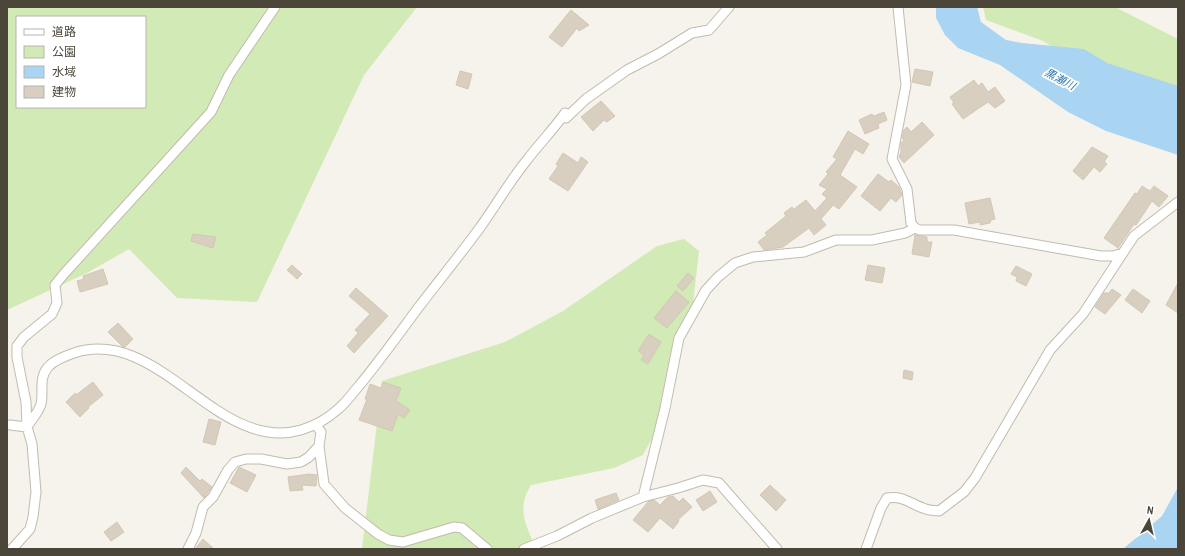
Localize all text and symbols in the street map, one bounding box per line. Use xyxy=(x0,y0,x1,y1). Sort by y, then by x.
legend xyxy=(16,16,146,108)
text: 道路 xyxy=(52,24,76,40)
text: 公園 xyxy=(52,44,76,60)
text: 水域 xyxy=(52,64,76,80)
water label: 黒瀬川 xyxy=(1042,65,1079,93)
text: 建物 xyxy=(52,84,76,100)
north arrow xyxy=(1129,500,1169,540)
text: N xyxy=(1146,503,1155,517)

